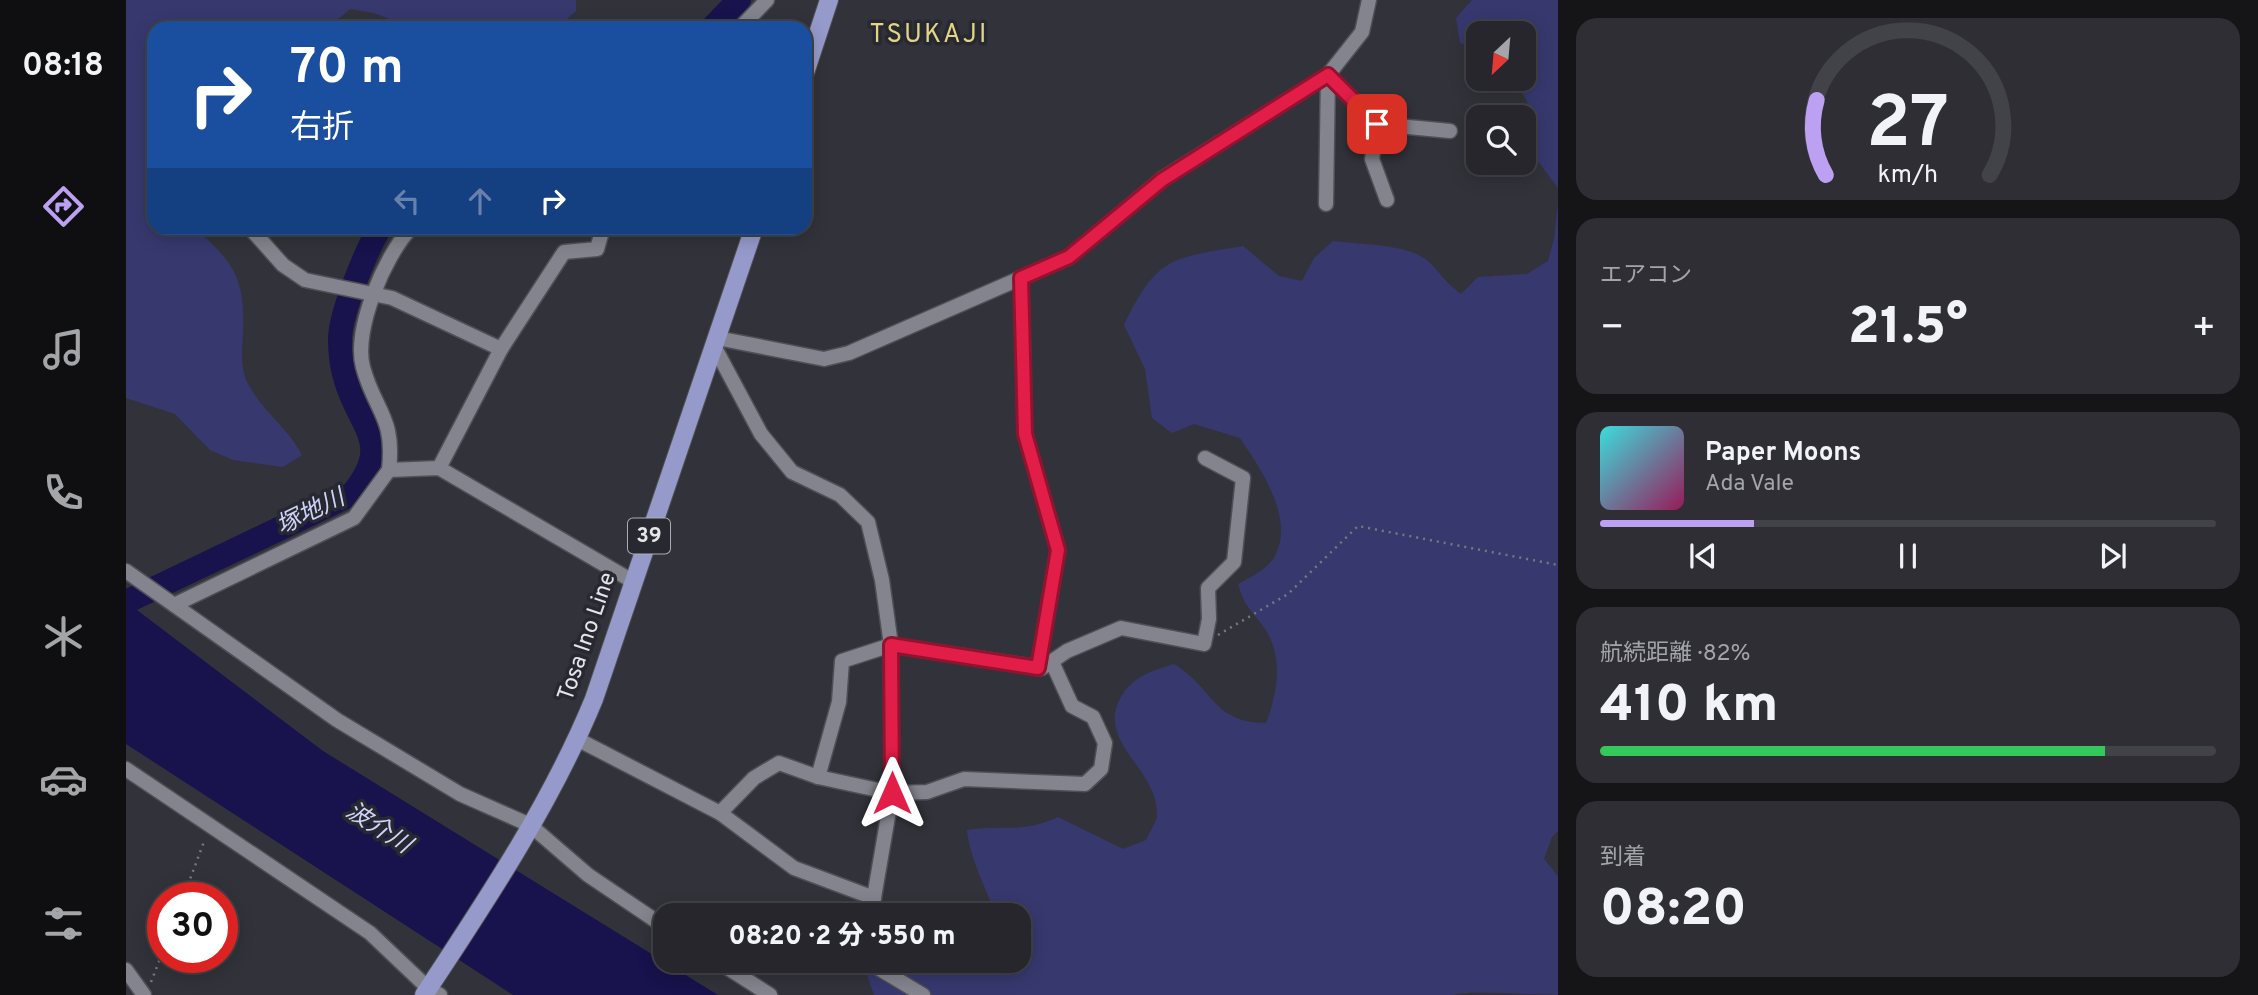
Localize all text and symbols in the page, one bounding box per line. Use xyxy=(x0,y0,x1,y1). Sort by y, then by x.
district label: TSUKAJI xyxy=(870,19,988,52)
north arrow xyxy=(1466,21,1536,91)
map controls xyxy=(1466,21,1536,175)
text: 70 m xyxy=(290,39,404,101)
text: 08:18 xyxy=(22,47,104,87)
icon: right xyxy=(175,49,266,140)
text: 27 xyxy=(1867,81,1949,173)
pin xyxy=(1347,94,1407,154)
icon: arrive xyxy=(1358,105,1396,143)
button: search xyxy=(1466,105,1536,175)
text: 右折 xyxy=(290,109,354,149)
text: km/h xyxy=(1878,160,1938,192)
icon: directions xyxy=(39,182,88,231)
icon: left xyxy=(388,182,426,220)
icon: ahead xyxy=(461,182,499,220)
icon: right xyxy=(534,182,572,220)
text: エアコン xyxy=(1600,262,1692,291)
text: 21.5° xyxy=(1848,296,1968,362)
text: − xyxy=(1600,305,1625,354)
text: + xyxy=(2191,305,2216,354)
icon: music xyxy=(39,325,88,374)
text: Paper Moons xyxy=(1705,437,1861,470)
icon: phone xyxy=(39,468,88,517)
text: Ada Vale xyxy=(1705,470,1794,499)
water label: 塚地川 xyxy=(272,482,353,542)
road number: 39 xyxy=(628,518,670,554)
icon: previous xyxy=(1684,537,1722,575)
icon: pause xyxy=(1889,537,1927,575)
icon: next xyxy=(2094,537,2132,575)
street label: Tosa Ino Line xyxy=(552,569,624,705)
icon: climate xyxy=(39,612,88,661)
text: 航続距離 · 82% xyxy=(1600,640,1751,669)
text: 410 km xyxy=(1600,674,1778,740)
icon: car xyxy=(39,755,88,804)
position arrow xyxy=(855,756,929,830)
water label: 波介川 xyxy=(340,797,419,863)
text: 到着 xyxy=(1600,844,1646,873)
text: 08:20 xyxy=(1600,878,1747,944)
speed limit sign: 30 xyxy=(147,882,238,973)
icon: filters xyxy=(39,899,88,948)
text: 08:20 · 2 分 · 550 m xyxy=(729,921,955,954)

